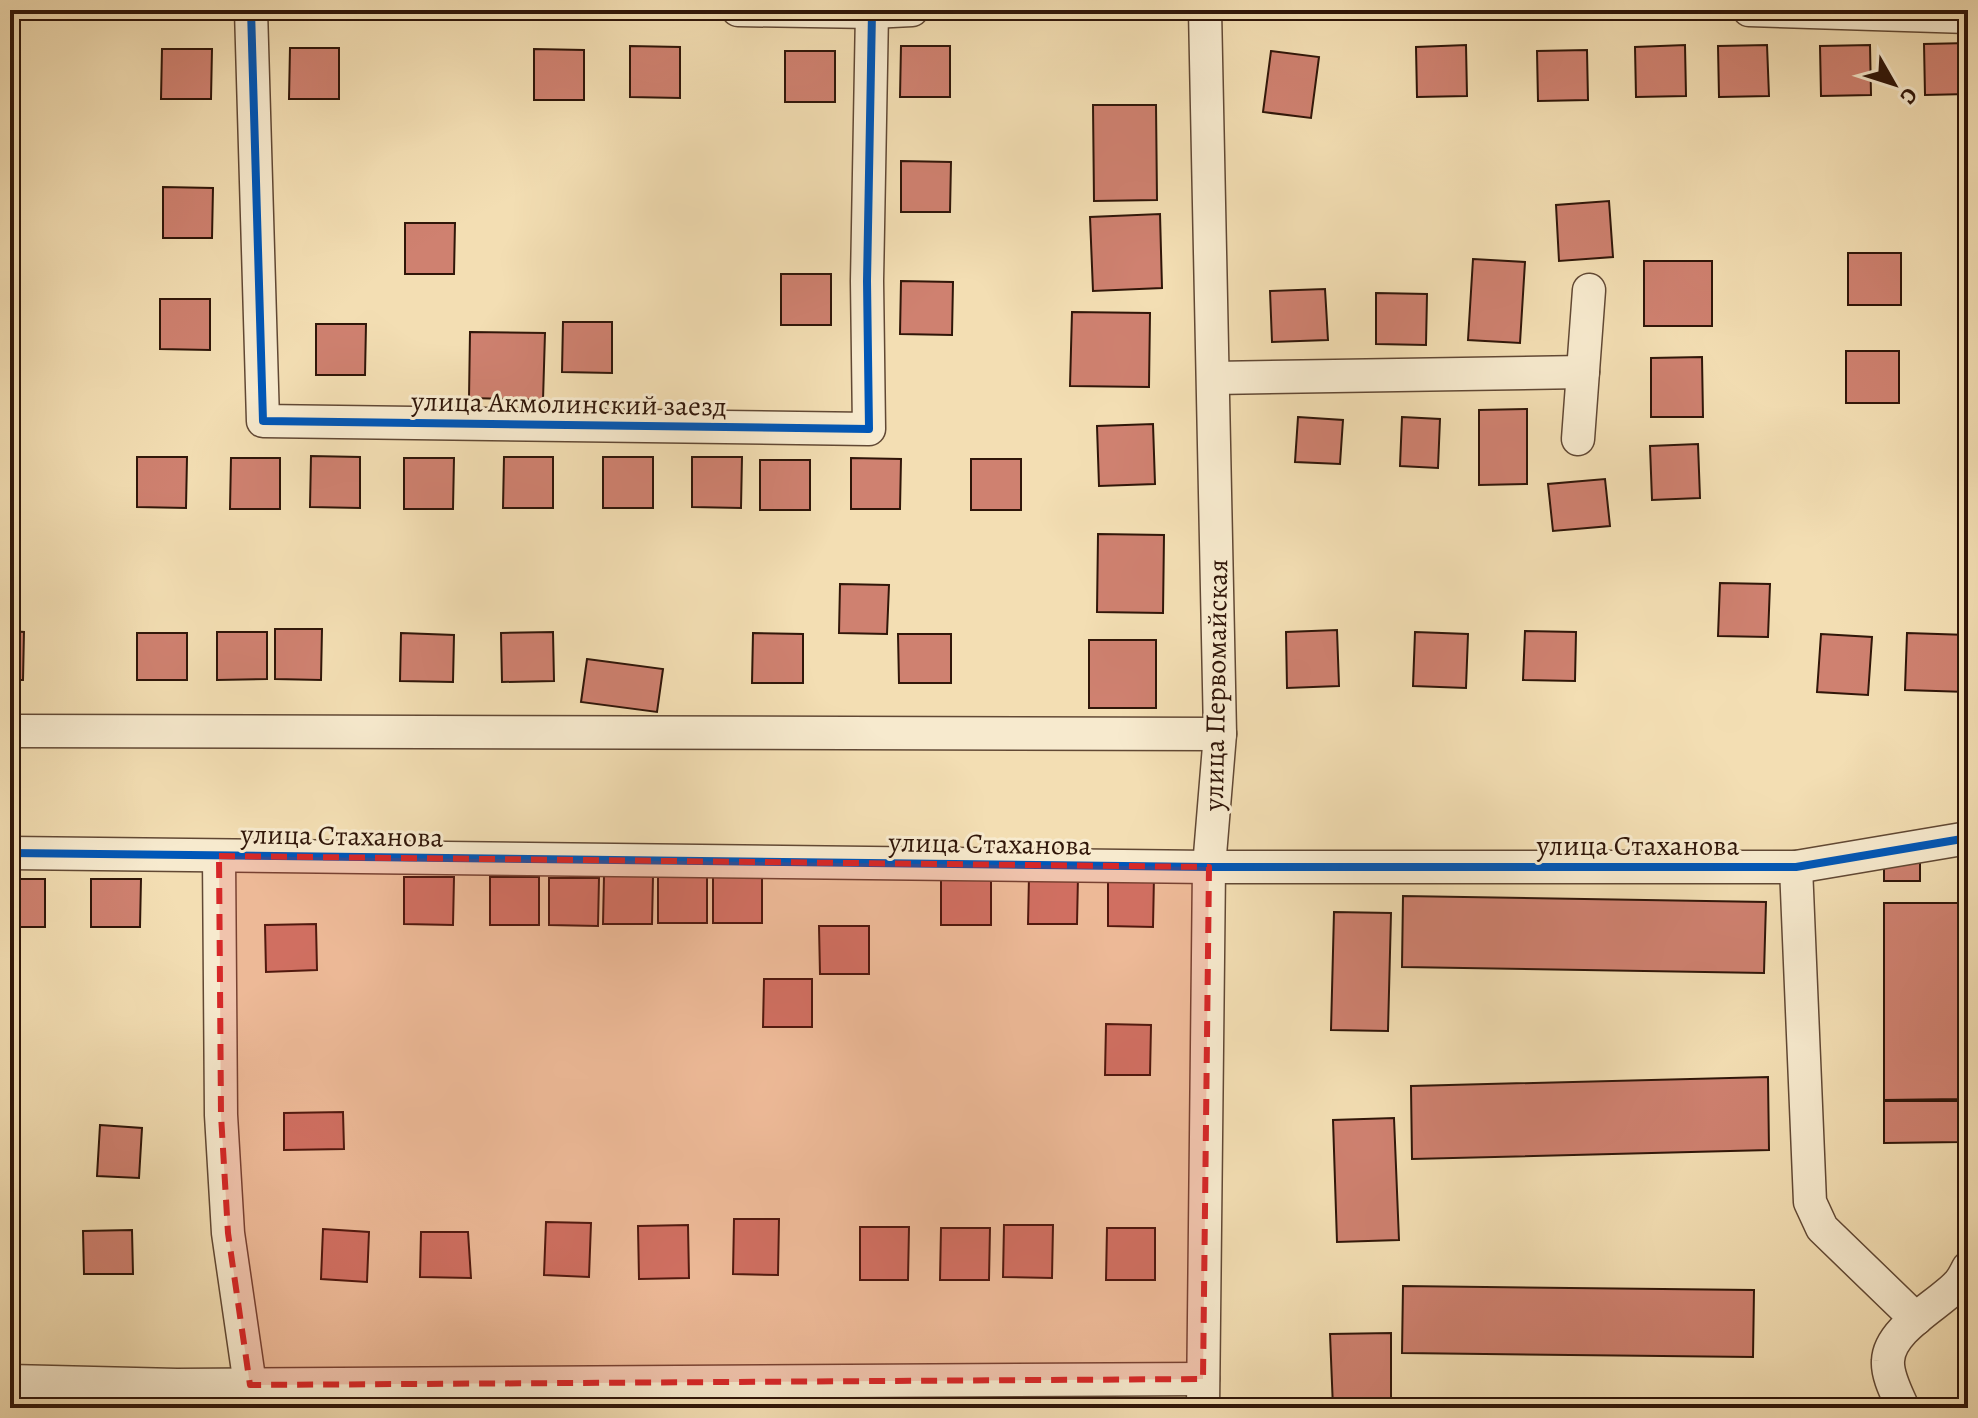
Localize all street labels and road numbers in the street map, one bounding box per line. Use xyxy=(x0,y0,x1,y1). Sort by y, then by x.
street label: улица Акмолинский заезд xyxy=(410,382,727,426)
street label: улица Первомайская xyxy=(1195,559,1237,812)
street label: улица Стаханова xyxy=(239,815,444,857)
street label: улица Стаханова xyxy=(887,823,1092,865)
street label: улица Стаханова xyxy=(1536,827,1739,865)

